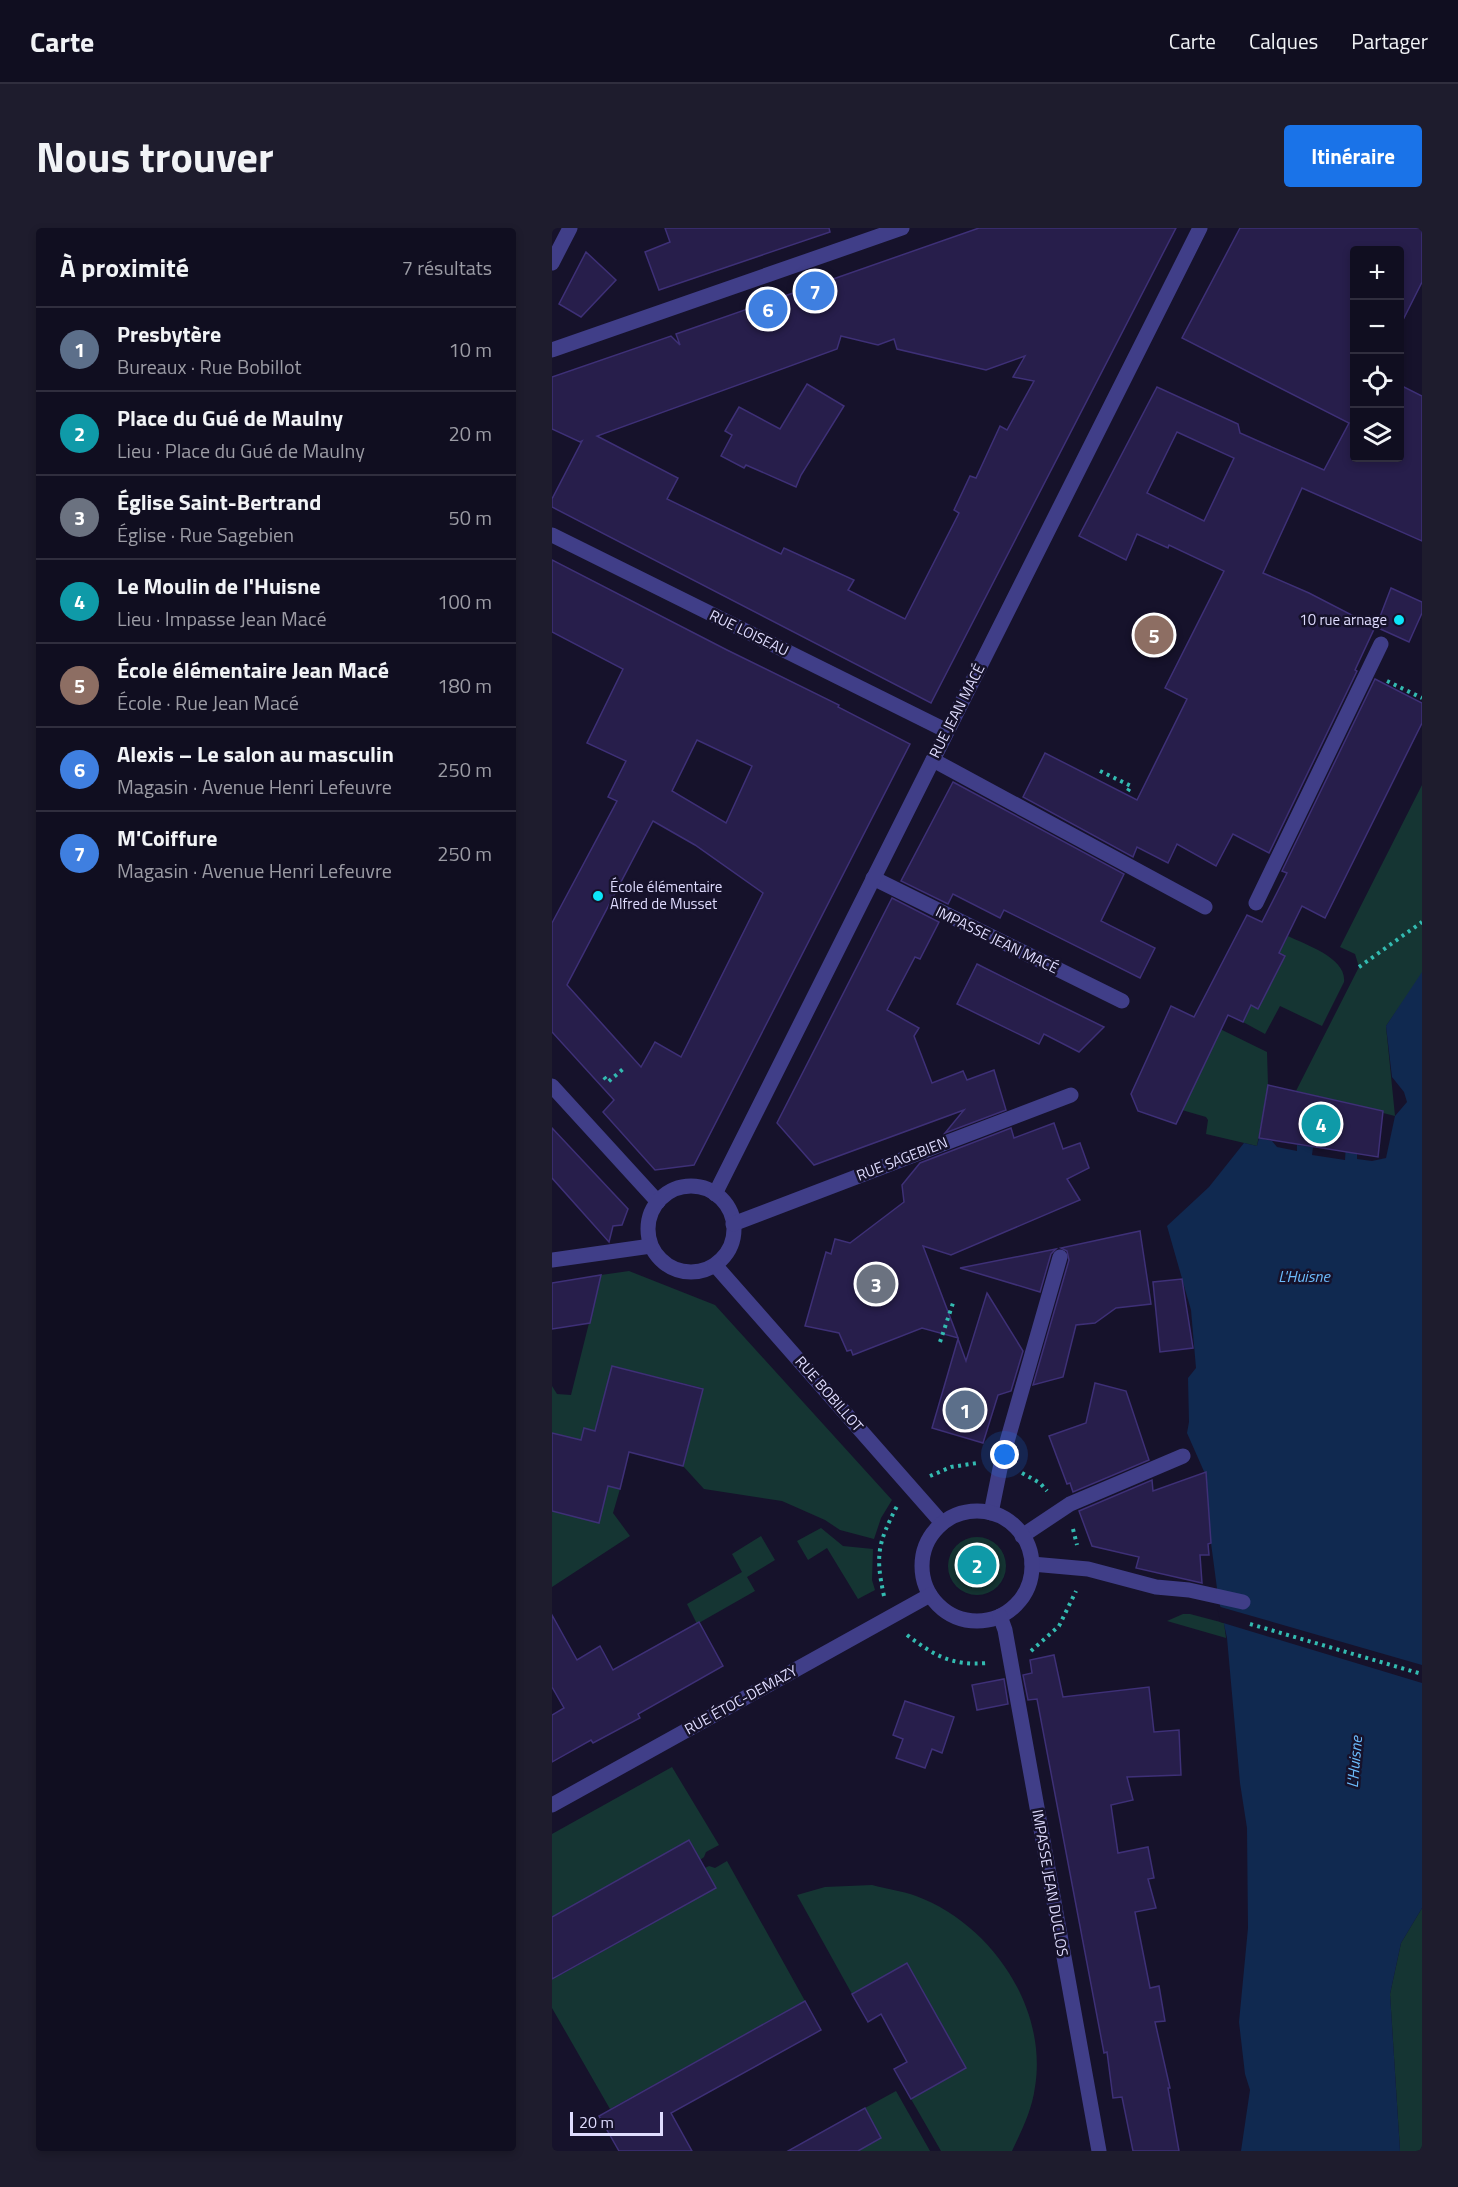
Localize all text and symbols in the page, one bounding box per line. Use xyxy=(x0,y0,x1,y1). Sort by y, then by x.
text: Carte xyxy=(30,20,94,63)
text: Carte xyxy=(1169,25,1216,57)
text: Calques xyxy=(1249,25,1318,57)
text: Partager xyxy=(1351,25,1428,57)
text: Nous trouver xyxy=(36,124,274,188)
button: Itinéraire xyxy=(1284,125,1422,187)
map controls xyxy=(1350,246,1404,462)
button: + xyxy=(1350,246,1404,300)
text: À proximité xyxy=(60,248,189,287)
text: 7 résultats xyxy=(402,252,492,283)
pin: 7 xyxy=(796,268,834,314)
pin: 6 xyxy=(748,286,788,332)
button: − xyxy=(1350,300,1404,354)
text: Presbytère xyxy=(117,317,221,351)
text: 1 xyxy=(74,334,85,365)
text: 10 m xyxy=(448,334,492,365)
text: Bureaux · Rue Bobillot xyxy=(117,351,301,382)
button: locate xyxy=(1350,354,1404,408)
text: Place du Gué de Maulny xyxy=(117,401,343,435)
button: layers xyxy=(1350,408,1404,462)
text: 2 xyxy=(74,418,85,449)
text: 20 m xyxy=(448,418,492,449)
text: Lieu · Place du Gué de Maulny xyxy=(117,435,365,466)
text: Église Saint-Bertrand xyxy=(117,485,321,519)
text: 3 xyxy=(74,502,85,533)
text: 50 m xyxy=(448,502,492,533)
text: Église · Rue Sagebien xyxy=(117,519,294,550)
text: Le Moulin de l'Huisne xyxy=(117,569,321,603)
text: 4 xyxy=(74,586,85,617)
text: 100 m xyxy=(437,586,492,617)
text: Lieu · Impasse Jean Macé xyxy=(117,603,327,634)
street label: RUE LOISEAU xyxy=(706,603,793,662)
place label: 10 rue arnage xyxy=(1299,608,1387,631)
pin: 5 xyxy=(1134,612,1174,658)
marker: 10 rue arnage xyxy=(1392,613,1406,627)
text: École élémentaire Jean Macé xyxy=(117,653,389,687)
street label: RUE JEAN MACÉ xyxy=(923,660,990,762)
text: 5 xyxy=(74,670,85,701)
text: 180 m xyxy=(437,670,492,701)
text: École · Rue Jean Macé xyxy=(117,687,299,718)
text: Alexis – Le salon au masculin xyxy=(117,737,394,771)
text: 6 xyxy=(74,754,85,785)
text: 250 m xyxy=(437,754,492,785)
text: Magasin · Avenue Henri Lefeuvre xyxy=(117,771,392,802)
text: M'Coiffure xyxy=(117,821,218,855)
text: 7 xyxy=(74,838,85,869)
text: 250 m xyxy=(437,838,492,869)
text: Magasin · Avenue Henri Lefeuvre xyxy=(117,855,392,886)
place label: École élémentaire Alfred de Musset xyxy=(610,875,722,915)
marker: École élémentaire Alfred de Musset xyxy=(591,889,605,903)
street label: IMPASSE JEAN MACÉ xyxy=(932,900,1063,979)
pin: 4 xyxy=(1302,1102,1340,1146)
street label: RUE SAGEBIEN xyxy=(853,1131,951,1186)
pin: 3 xyxy=(856,1262,896,1306)
water label: L'Huisne xyxy=(1278,1264,1331,1288)
street label: RUE BOBILLOT xyxy=(790,1351,869,1437)
pin: 1 xyxy=(946,1388,984,1432)
your location xyxy=(990,1440,1019,1469)
pin: 2 xyxy=(958,1542,996,1588)
street label: RUE ÉTOC-DEMAZY xyxy=(680,1659,802,1740)
water label: L'Huisne xyxy=(1340,1734,1368,1789)
street label: IMPASSE JEAN DUCLOS xyxy=(1026,1808,1075,1958)
scale bar xyxy=(570,2109,663,2136)
text: 20 m xyxy=(579,2110,614,2134)

